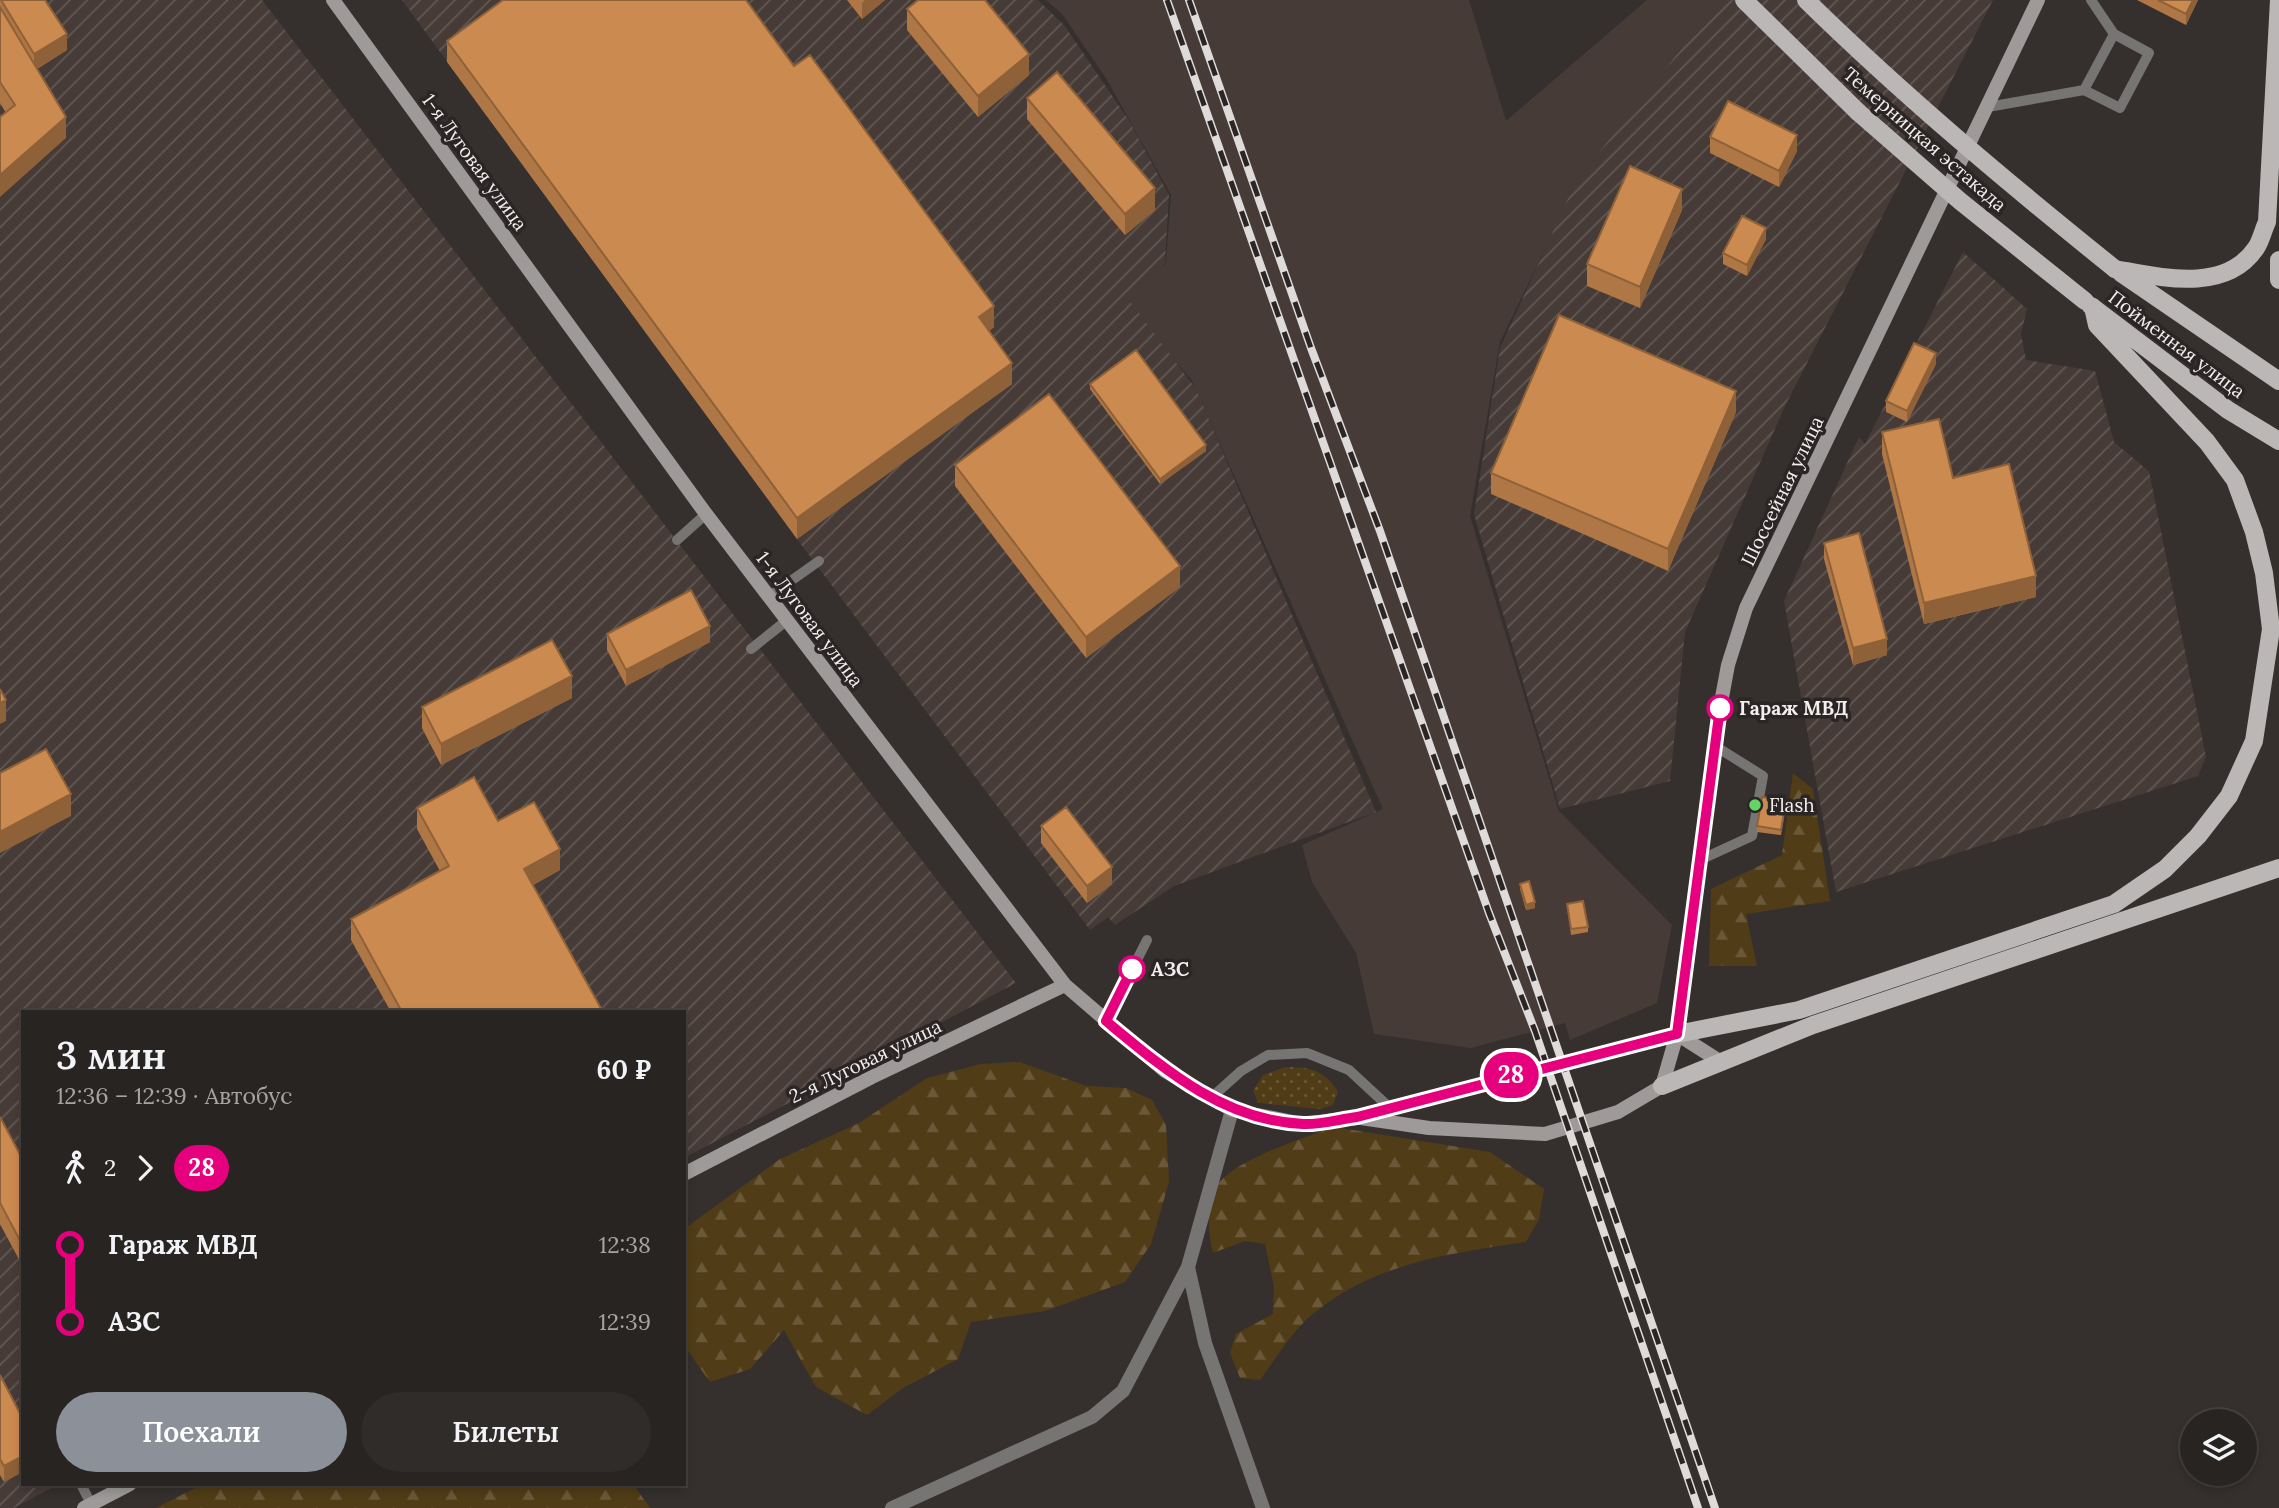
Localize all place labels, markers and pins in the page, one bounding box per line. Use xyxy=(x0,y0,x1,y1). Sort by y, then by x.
marker: Гараж МВД xyxy=(1707,695,1733,721)
place label: Гараж МВД xyxy=(1739,696,1848,720)
place label: Flash xyxy=(1769,793,1815,817)
marker: Flash xyxy=(1747,797,1763,813)
marker: АЗС xyxy=(1119,956,1145,982)
place label: АЗС xyxy=(1151,957,1189,981)

